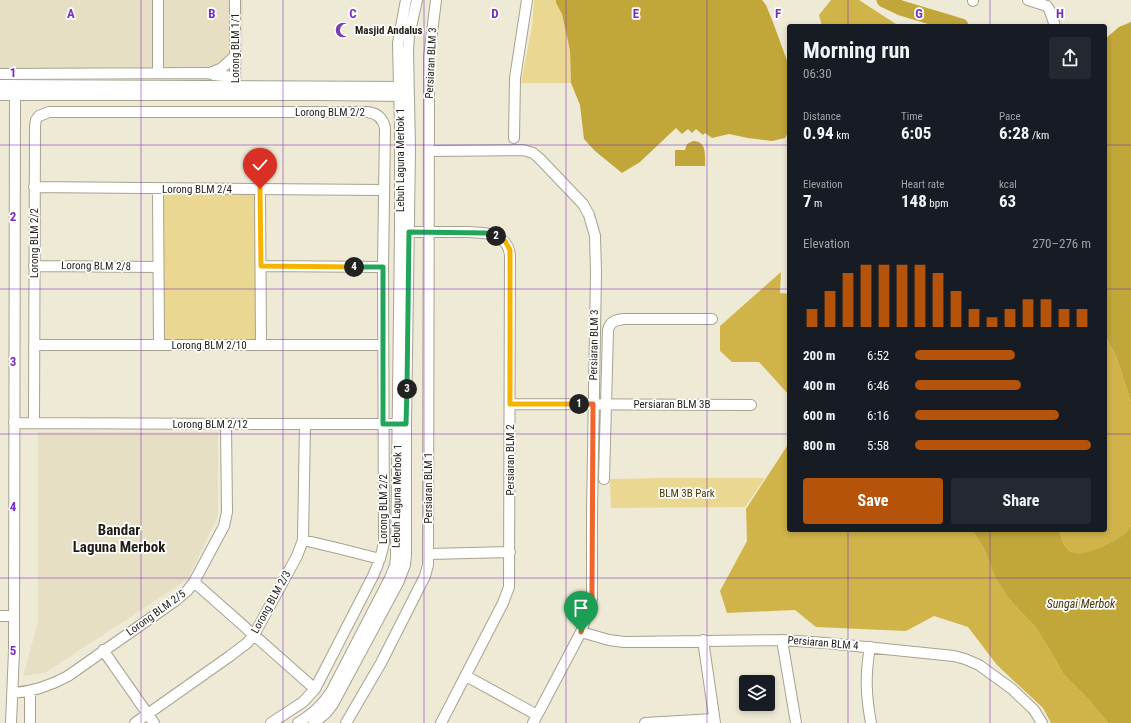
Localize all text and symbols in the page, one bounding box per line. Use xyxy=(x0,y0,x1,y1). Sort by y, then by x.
text: A xyxy=(67,6,75,21)
text: B xyxy=(208,6,216,21)
text: C xyxy=(349,6,357,21)
text: D xyxy=(491,6,499,21)
text: E xyxy=(633,6,640,21)
text: F xyxy=(775,6,781,21)
text: G xyxy=(915,6,923,21)
text: H xyxy=(1056,6,1064,21)
street label: Lorong BLM 1/1 xyxy=(229,13,242,83)
mosque icon: Masjid Andalus xyxy=(334,21,352,39)
place label: Masjid Andalus xyxy=(355,24,423,37)
street label: Persiaran BLM 3 xyxy=(423,27,439,99)
button: share xyxy=(1049,37,1091,79)
text: Morning run xyxy=(803,38,910,63)
text: 1 xyxy=(10,65,16,80)
text: 06:30 xyxy=(803,66,832,81)
street label: Lorong BLM 2/2 xyxy=(295,106,365,119)
street label: Lebuh Laguna Merbok 1 xyxy=(394,108,407,212)
text: Distance xyxy=(803,110,841,123)
text: Time xyxy=(901,110,923,123)
text: Pace xyxy=(999,110,1021,123)
text: 0.94 xyxy=(803,123,834,143)
text: 6:05 xyxy=(901,123,931,143)
text: 6:28 xyxy=(999,123,1029,143)
text: km xyxy=(834,129,849,142)
text: /km xyxy=(1029,129,1049,142)
pin xyxy=(243,148,277,189)
icon: check xyxy=(249,154,271,176)
text: Elevation xyxy=(803,178,843,191)
text: Heart rate xyxy=(901,178,944,191)
text: kcal xyxy=(999,178,1017,191)
street label: Lorong BLM 2/4 xyxy=(162,183,232,196)
text: 7 xyxy=(803,191,812,211)
text: 148 xyxy=(901,191,927,211)
text: 63 xyxy=(999,191,1016,211)
text: m xyxy=(812,197,822,210)
text: bpm xyxy=(927,197,948,210)
street label: Lorong BLM 2/2 xyxy=(28,208,41,278)
text: 2 xyxy=(10,209,17,224)
pin: 2 xyxy=(486,226,506,246)
text: 2 xyxy=(493,229,499,242)
text: Elevation xyxy=(803,236,850,251)
text: 270–276 m xyxy=(1032,236,1091,251)
pin: 4 xyxy=(344,257,364,277)
street label: Lorong BLM 2/8 xyxy=(61,259,131,273)
text: 4 xyxy=(351,260,357,273)
street label: Persiaran BLM 3 xyxy=(587,309,601,381)
street label: Lorong BLM 2/10 xyxy=(171,339,247,352)
text: 200 m xyxy=(803,348,835,363)
text: 6:52 xyxy=(867,348,889,363)
text: 3 xyxy=(10,354,16,369)
text: 400 m xyxy=(803,378,835,393)
text: 6:46 xyxy=(867,378,889,393)
pin: 3 xyxy=(397,379,417,399)
text: 3 xyxy=(404,382,410,395)
pin: 1 xyxy=(569,394,589,414)
text: 1 xyxy=(576,397,582,410)
street label: Persiaran BLM 3B xyxy=(633,398,711,411)
text: 600 m xyxy=(803,408,835,423)
text: 6:16 xyxy=(867,408,889,423)
street label: Lorong BLM 2/12 xyxy=(172,418,248,431)
street label: Persiaran BLM 2 xyxy=(504,424,517,496)
text: 800 m xyxy=(803,438,835,453)
text: 5:58 xyxy=(867,438,889,453)
street label: Lebuh Laguna Merbok 1 xyxy=(390,444,404,548)
street label: Persiaran BLM 1 xyxy=(422,452,435,524)
street label: Lorong BLM 2/2 xyxy=(377,474,390,544)
button: Save xyxy=(803,478,943,524)
button: Share xyxy=(951,478,1091,524)
park label: BLM 3B Park xyxy=(659,487,715,500)
text: 4 xyxy=(10,499,17,514)
district label: Bandar Laguna Merbok xyxy=(73,521,166,556)
street label: Lorong BLM 2/3 xyxy=(248,568,294,636)
street label: Lorong BLM 2/5 xyxy=(124,587,188,639)
pin xyxy=(564,591,598,632)
icon: arrive xyxy=(570,597,592,619)
water label: Sungai Merbok xyxy=(1047,597,1116,611)
street label: Persiaran BLM 4 xyxy=(787,633,860,653)
text: 5 xyxy=(10,643,17,658)
map controls xyxy=(739,675,775,711)
button: layers xyxy=(739,675,775,711)

